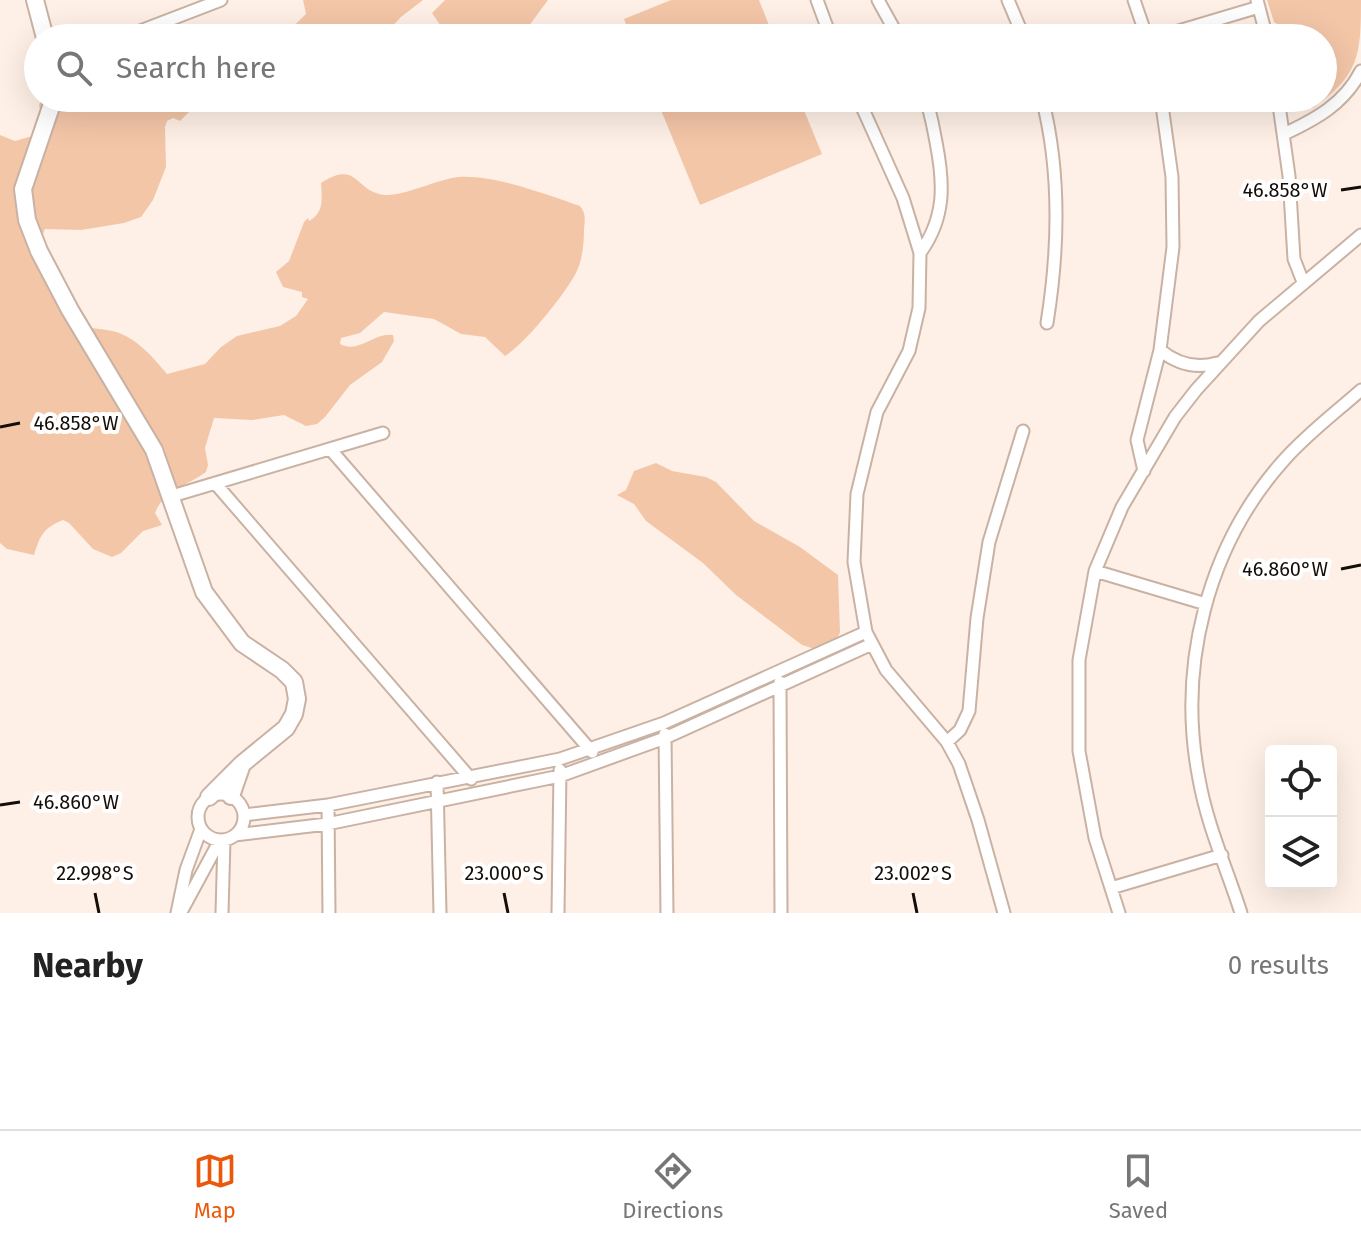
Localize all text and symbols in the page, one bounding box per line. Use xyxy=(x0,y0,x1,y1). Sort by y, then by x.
search box xyxy=(24,24,1337,112)
icon: search xyxy=(52,46,96,90)
text: Search here xyxy=(116,50,276,86)
text: 46.858°W xyxy=(1242,178,1328,202)
text: 46.858°W xyxy=(33,411,119,435)
text: 46.860°W xyxy=(1242,557,1328,581)
map controls xyxy=(1265,745,1337,889)
button: locate xyxy=(1265,745,1337,817)
text: 46.860°W xyxy=(33,790,119,814)
button: layers xyxy=(1265,817,1337,889)
text: 22.998°S xyxy=(56,861,134,885)
text: 23.000°S xyxy=(464,861,544,885)
text: 23.002°S xyxy=(874,861,952,885)
text: Nearby xyxy=(32,945,143,986)
text: 0 results xyxy=(1228,950,1329,981)
tab: Map xyxy=(193,1149,237,1224)
tab: Directions xyxy=(622,1149,723,1224)
tab: Saved xyxy=(1109,1149,1168,1224)

